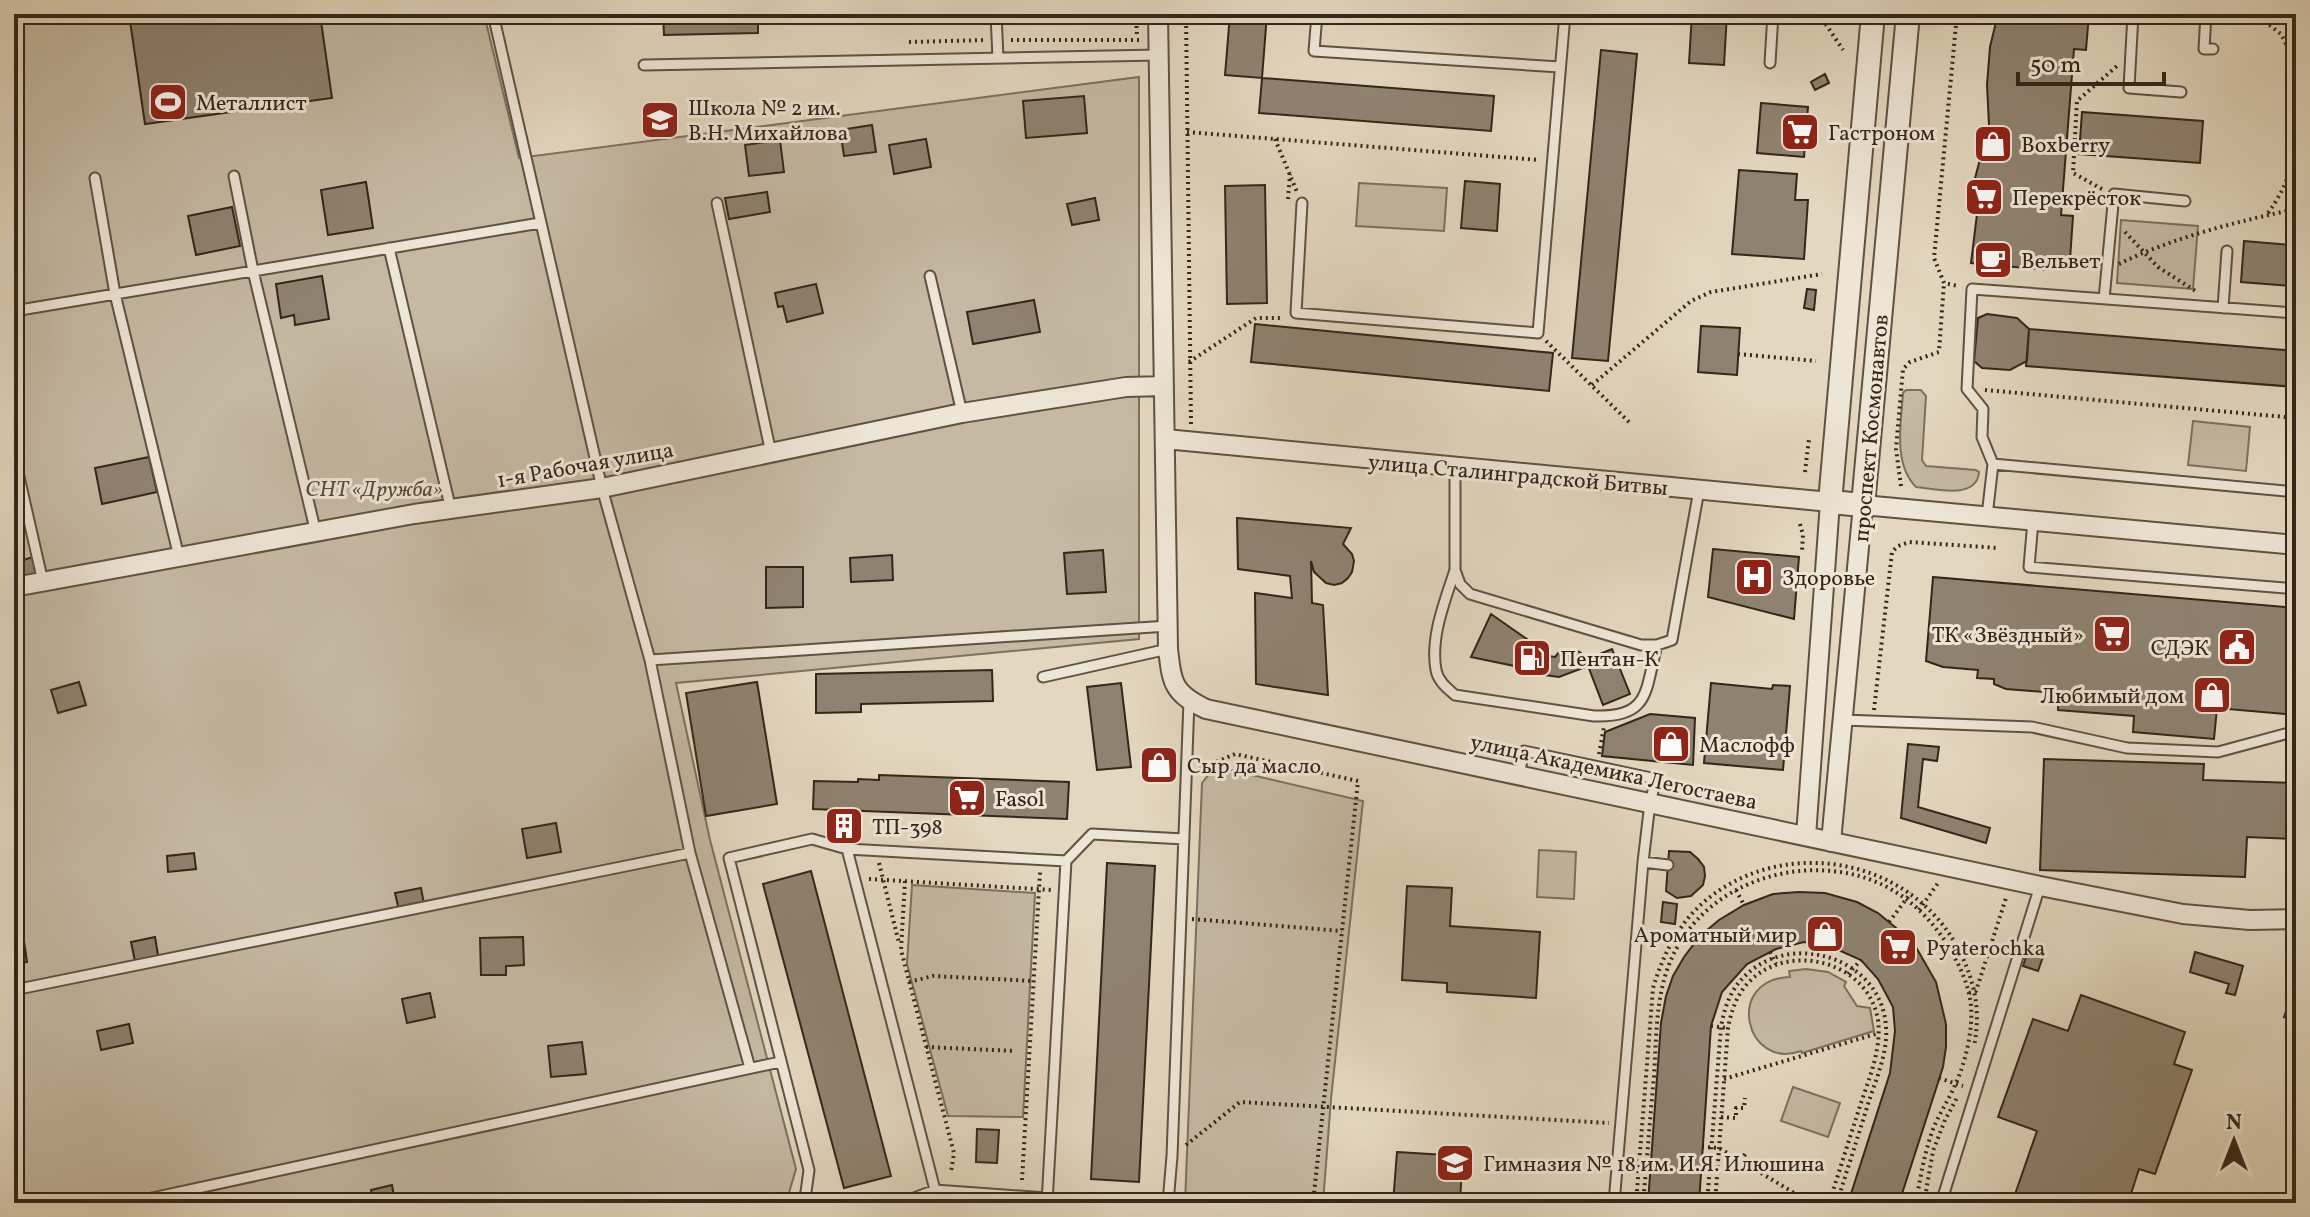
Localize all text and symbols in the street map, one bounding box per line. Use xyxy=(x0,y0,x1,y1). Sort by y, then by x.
scale bar xyxy=(2018,36,2164,86)
text: 50 m xyxy=(2030,49,2082,83)
sports icon: Металлист xyxy=(147,81,189,123)
place label: Металлист xyxy=(196,89,307,120)
place label: Школа № 2 им. В.Н. Михайлова xyxy=(688,94,849,150)
school or university icon: Школа № 2 им. В.Н. Михайлова xyxy=(639,99,681,141)
supermarket icon: Гастроном xyxy=(1779,111,1821,153)
place label: Гастроном xyxy=(1828,119,1935,150)
shop icon: Boxberry xyxy=(1972,123,2014,165)
place label: Boxberry xyxy=(2021,131,2110,162)
supermarket icon: Перекрёсток xyxy=(1963,176,2005,218)
place label: Перекрёсток xyxy=(2012,184,2141,215)
cafe icon: Вельвет xyxy=(1972,239,2014,281)
place label: Вельвет xyxy=(2021,247,2100,278)
street label: проспект Космонавтов xyxy=(1847,313,1898,543)
street label: 1-я Рабочая улица xyxy=(494,436,676,497)
street label: улица Сталинградской Битвы xyxy=(1367,448,1669,505)
park label: СНТ «Дружба» xyxy=(305,475,443,506)
hospital icon: Здоровье xyxy=(1733,556,1775,598)
place label: Здоровье xyxy=(1782,564,1875,595)
supermarket icon: ТК «Звёздный» xyxy=(2091,613,2133,655)
place label: ТК «Звёздный» xyxy=(1932,621,2084,652)
public building icon: СДЭК xyxy=(2216,626,2258,668)
place label: СДЭК xyxy=(2151,634,2209,665)
fuel station icon: Пентан-К xyxy=(1511,637,1553,679)
place label: Пентан-К xyxy=(1560,645,1659,676)
shop icon: Любимый дом xyxy=(2191,674,2233,716)
place label: Любимый дом xyxy=(2040,682,2184,713)
shop icon: Маслофф xyxy=(1650,723,1692,765)
street label: улица Академика Легостаева xyxy=(1467,728,1760,819)
place label: Маслофф xyxy=(1699,731,1795,762)
shop icon: Сыр да масло xyxy=(1138,744,1180,786)
place label: Сыр да масло xyxy=(1187,752,1321,783)
supermarket icon: Fasol xyxy=(946,777,988,819)
place label: Fasol xyxy=(995,785,1045,816)
building icon: ТП-398 xyxy=(823,805,865,847)
place label: ТП-398 xyxy=(872,813,943,844)
shop icon: Ароматный мир xyxy=(1804,913,1846,955)
place label: Ароматный мир xyxy=(1634,921,1797,952)
supermarket icon: Pyaterochka xyxy=(1877,926,1919,968)
place label: Pyaterochka xyxy=(1926,934,2046,965)
north arrow xyxy=(2194,1101,2274,1181)
text: N xyxy=(2226,1108,2242,1139)
school or university icon: Гимназия № 18 им. И.Я. Илюшина xyxy=(1434,1142,1476,1184)
place label: Гимназия № 18 им. И.Я. Илюшина xyxy=(1483,1150,1825,1181)

